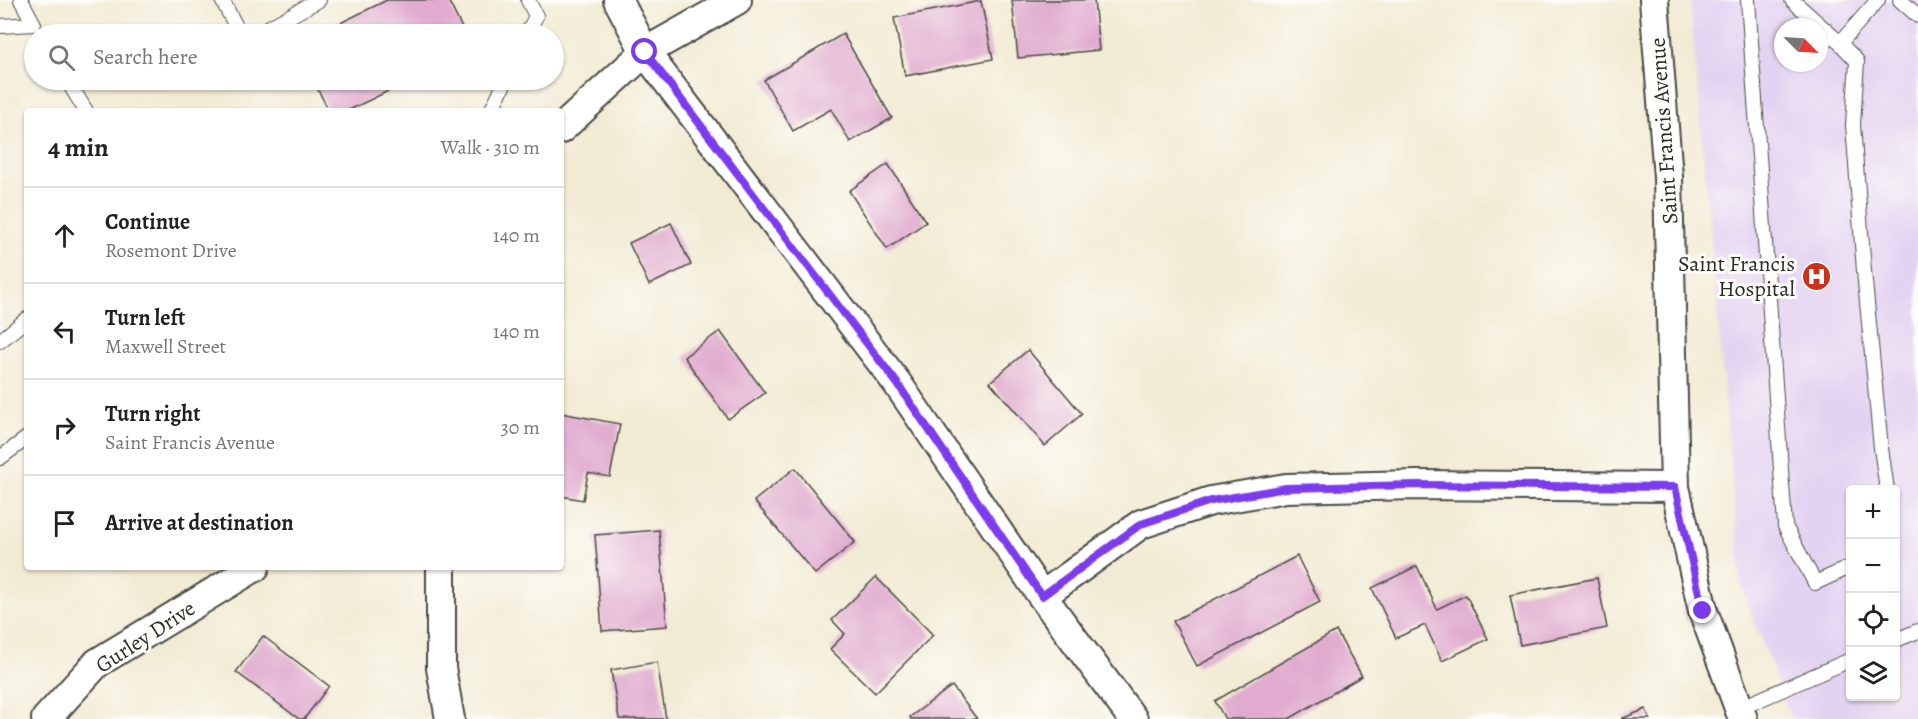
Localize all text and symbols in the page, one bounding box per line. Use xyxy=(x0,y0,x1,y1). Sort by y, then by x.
north arrow xyxy=(1774,18,1828,72)
search box xyxy=(24,24,564,90)
street label: Saint Francis Avenue xyxy=(1643,37,1685,225)
route start xyxy=(631,38,657,64)
icon: search xyxy=(45,41,78,74)
text: Search here xyxy=(93,42,198,72)
text: 4 min xyxy=(48,130,109,165)
text: Walk · 310 m xyxy=(441,134,540,161)
text: Continue xyxy=(105,207,190,237)
icon: ahead xyxy=(48,219,81,252)
text: 140 m xyxy=(493,222,540,249)
text: Rosemont Drive xyxy=(105,237,237,264)
place label: Saint Francis Hospital xyxy=(1678,249,1795,304)
hospital icon: Saint Francis Hospital xyxy=(1800,260,1832,292)
text: Turn left xyxy=(105,303,185,333)
icon: left xyxy=(48,315,81,348)
text: 140 m xyxy=(493,318,540,345)
text: Maxwell Street xyxy=(105,333,226,360)
text: Turn right xyxy=(105,399,201,429)
icon: right xyxy=(48,411,81,444)
text: 30 m xyxy=(500,414,540,441)
text: Saint Francis Avenue xyxy=(105,429,275,456)
map controls xyxy=(1846,485,1900,701)
button: + xyxy=(1846,485,1900,539)
icon: arrive xyxy=(48,507,81,540)
text: Arrive at destination xyxy=(105,508,294,538)
button: − xyxy=(1846,539,1900,593)
street label: Gurley Drive xyxy=(90,593,201,680)
button: locate xyxy=(1846,593,1900,647)
route end xyxy=(1689,597,1715,623)
button: layers xyxy=(1846,647,1900,701)

